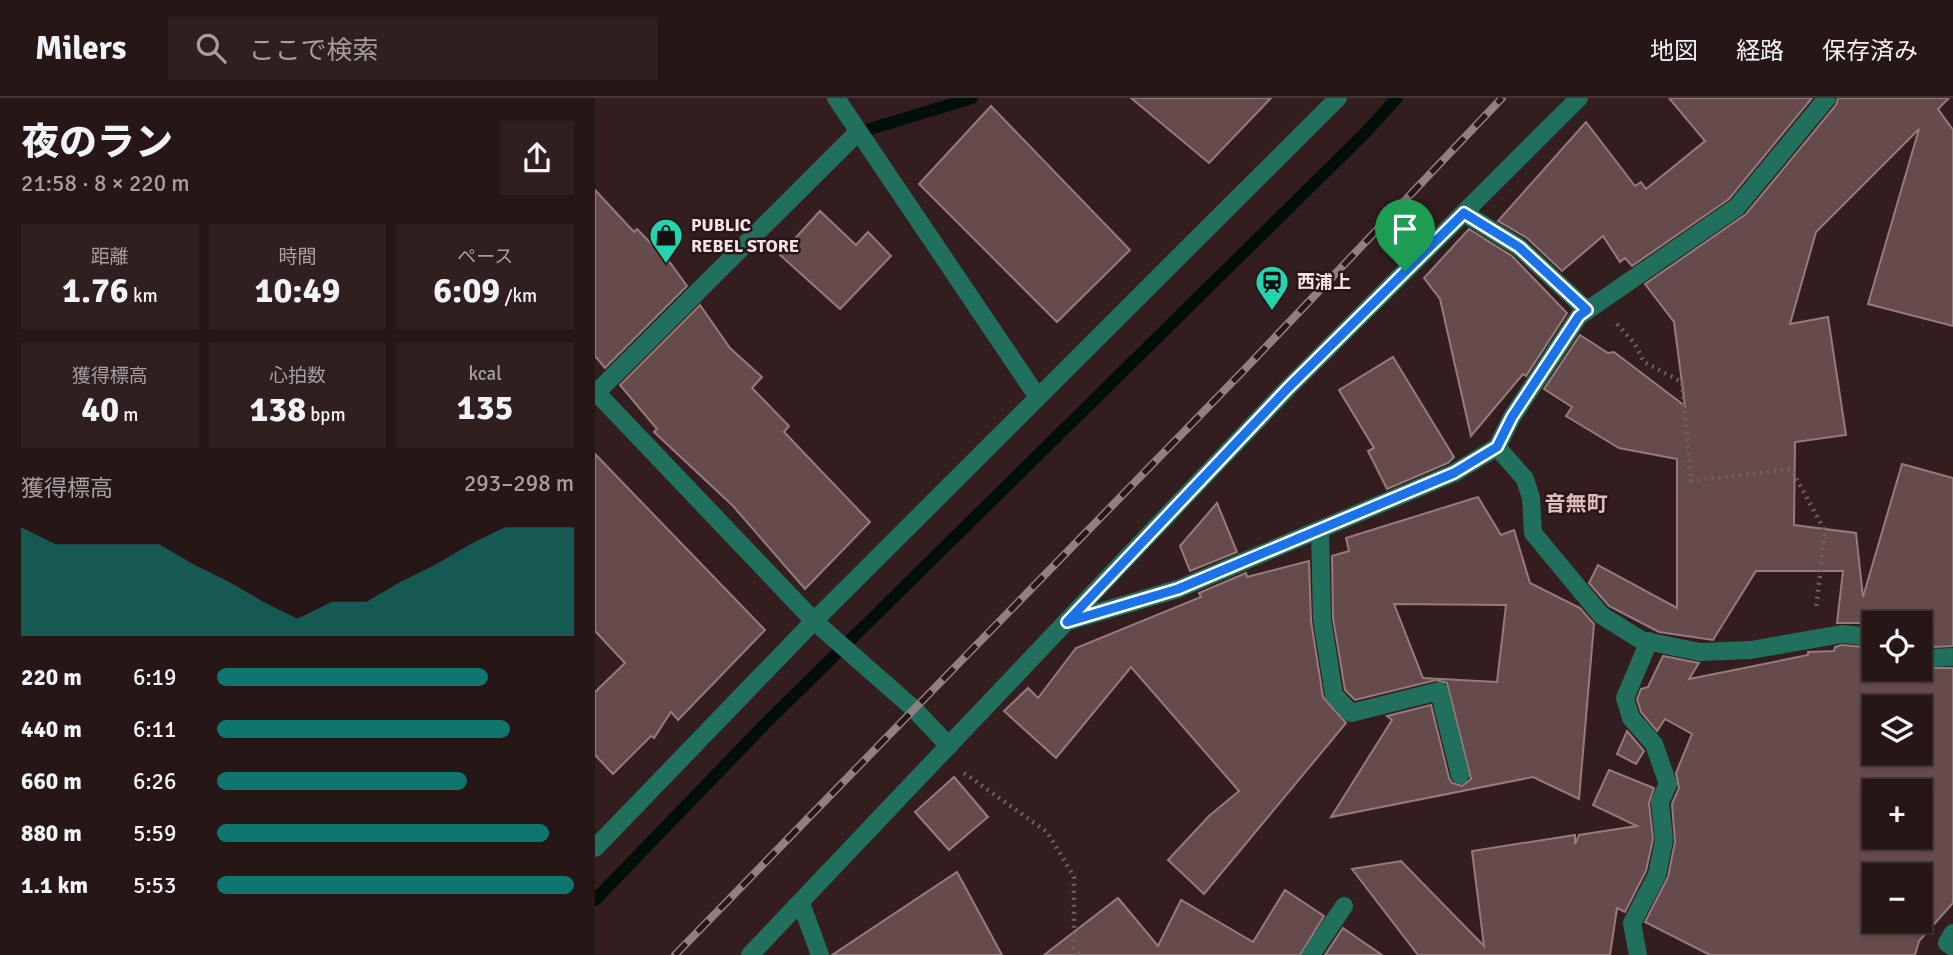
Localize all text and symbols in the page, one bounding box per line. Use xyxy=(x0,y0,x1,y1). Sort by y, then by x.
search box xyxy=(168,17,658,80)
text: Milers xyxy=(35,28,126,69)
icon: search xyxy=(192,29,230,67)
text: ここで検索 xyxy=(248,35,378,67)
text: 地図 xyxy=(1650,36,1698,66)
text: 経路 xyxy=(1736,36,1784,66)
text: 保存済み xyxy=(1822,36,1918,66)
text: 夜のラン xyxy=(21,119,173,166)
button: share xyxy=(500,121,574,195)
text: 21:58 · 8 × 220 m xyxy=(21,169,190,198)
pin xyxy=(1375,199,1435,271)
icon: arrive xyxy=(1386,210,1424,248)
place label: PUBLIC REBEL STORE xyxy=(691,214,799,257)
shop icon: PUBLIC REBEL STORE xyxy=(647,216,685,265)
text: 距離 xyxy=(91,245,129,269)
text: 時間 xyxy=(278,245,317,269)
text: ペース xyxy=(457,245,513,269)
station icon: 西浦上 xyxy=(1253,263,1291,312)
text: 1.76 xyxy=(62,269,129,312)
text: 10:49 xyxy=(255,269,340,312)
text: 6:09 xyxy=(433,269,500,312)
place label: 西浦上 xyxy=(1297,271,1351,293)
text: km xyxy=(129,284,158,308)
text: /km xyxy=(500,284,537,308)
text: kcal xyxy=(469,362,502,386)
text: 獲得標高 xyxy=(72,364,148,388)
text: 心拍数 xyxy=(269,364,326,388)
text: 135 xyxy=(457,386,514,429)
text: 40 xyxy=(81,388,119,431)
text: 138 xyxy=(249,388,306,431)
text: m xyxy=(119,403,138,427)
text: bpm xyxy=(306,403,346,427)
text: 293–298 m xyxy=(464,469,574,498)
text: 獲得標高 xyxy=(21,474,113,503)
district label: 音無町 xyxy=(1545,491,1608,517)
map controls xyxy=(1862,611,1932,933)
button: locate xyxy=(1862,611,1932,681)
text: 220 m xyxy=(21,663,82,692)
text: 6:19 xyxy=(133,663,176,692)
button: layers xyxy=(1862,695,1932,765)
text: 440 m xyxy=(21,715,82,744)
text: 6:11 xyxy=(133,715,176,744)
text: 660 m xyxy=(21,767,82,796)
text: 6:26 xyxy=(133,767,176,796)
button: + xyxy=(1862,779,1932,849)
text: 880 m xyxy=(21,819,82,848)
text: 5:59 xyxy=(133,819,176,848)
button: − xyxy=(1862,863,1932,933)
text: 1.1 km xyxy=(21,871,88,900)
text: 5:53 xyxy=(133,871,176,900)

